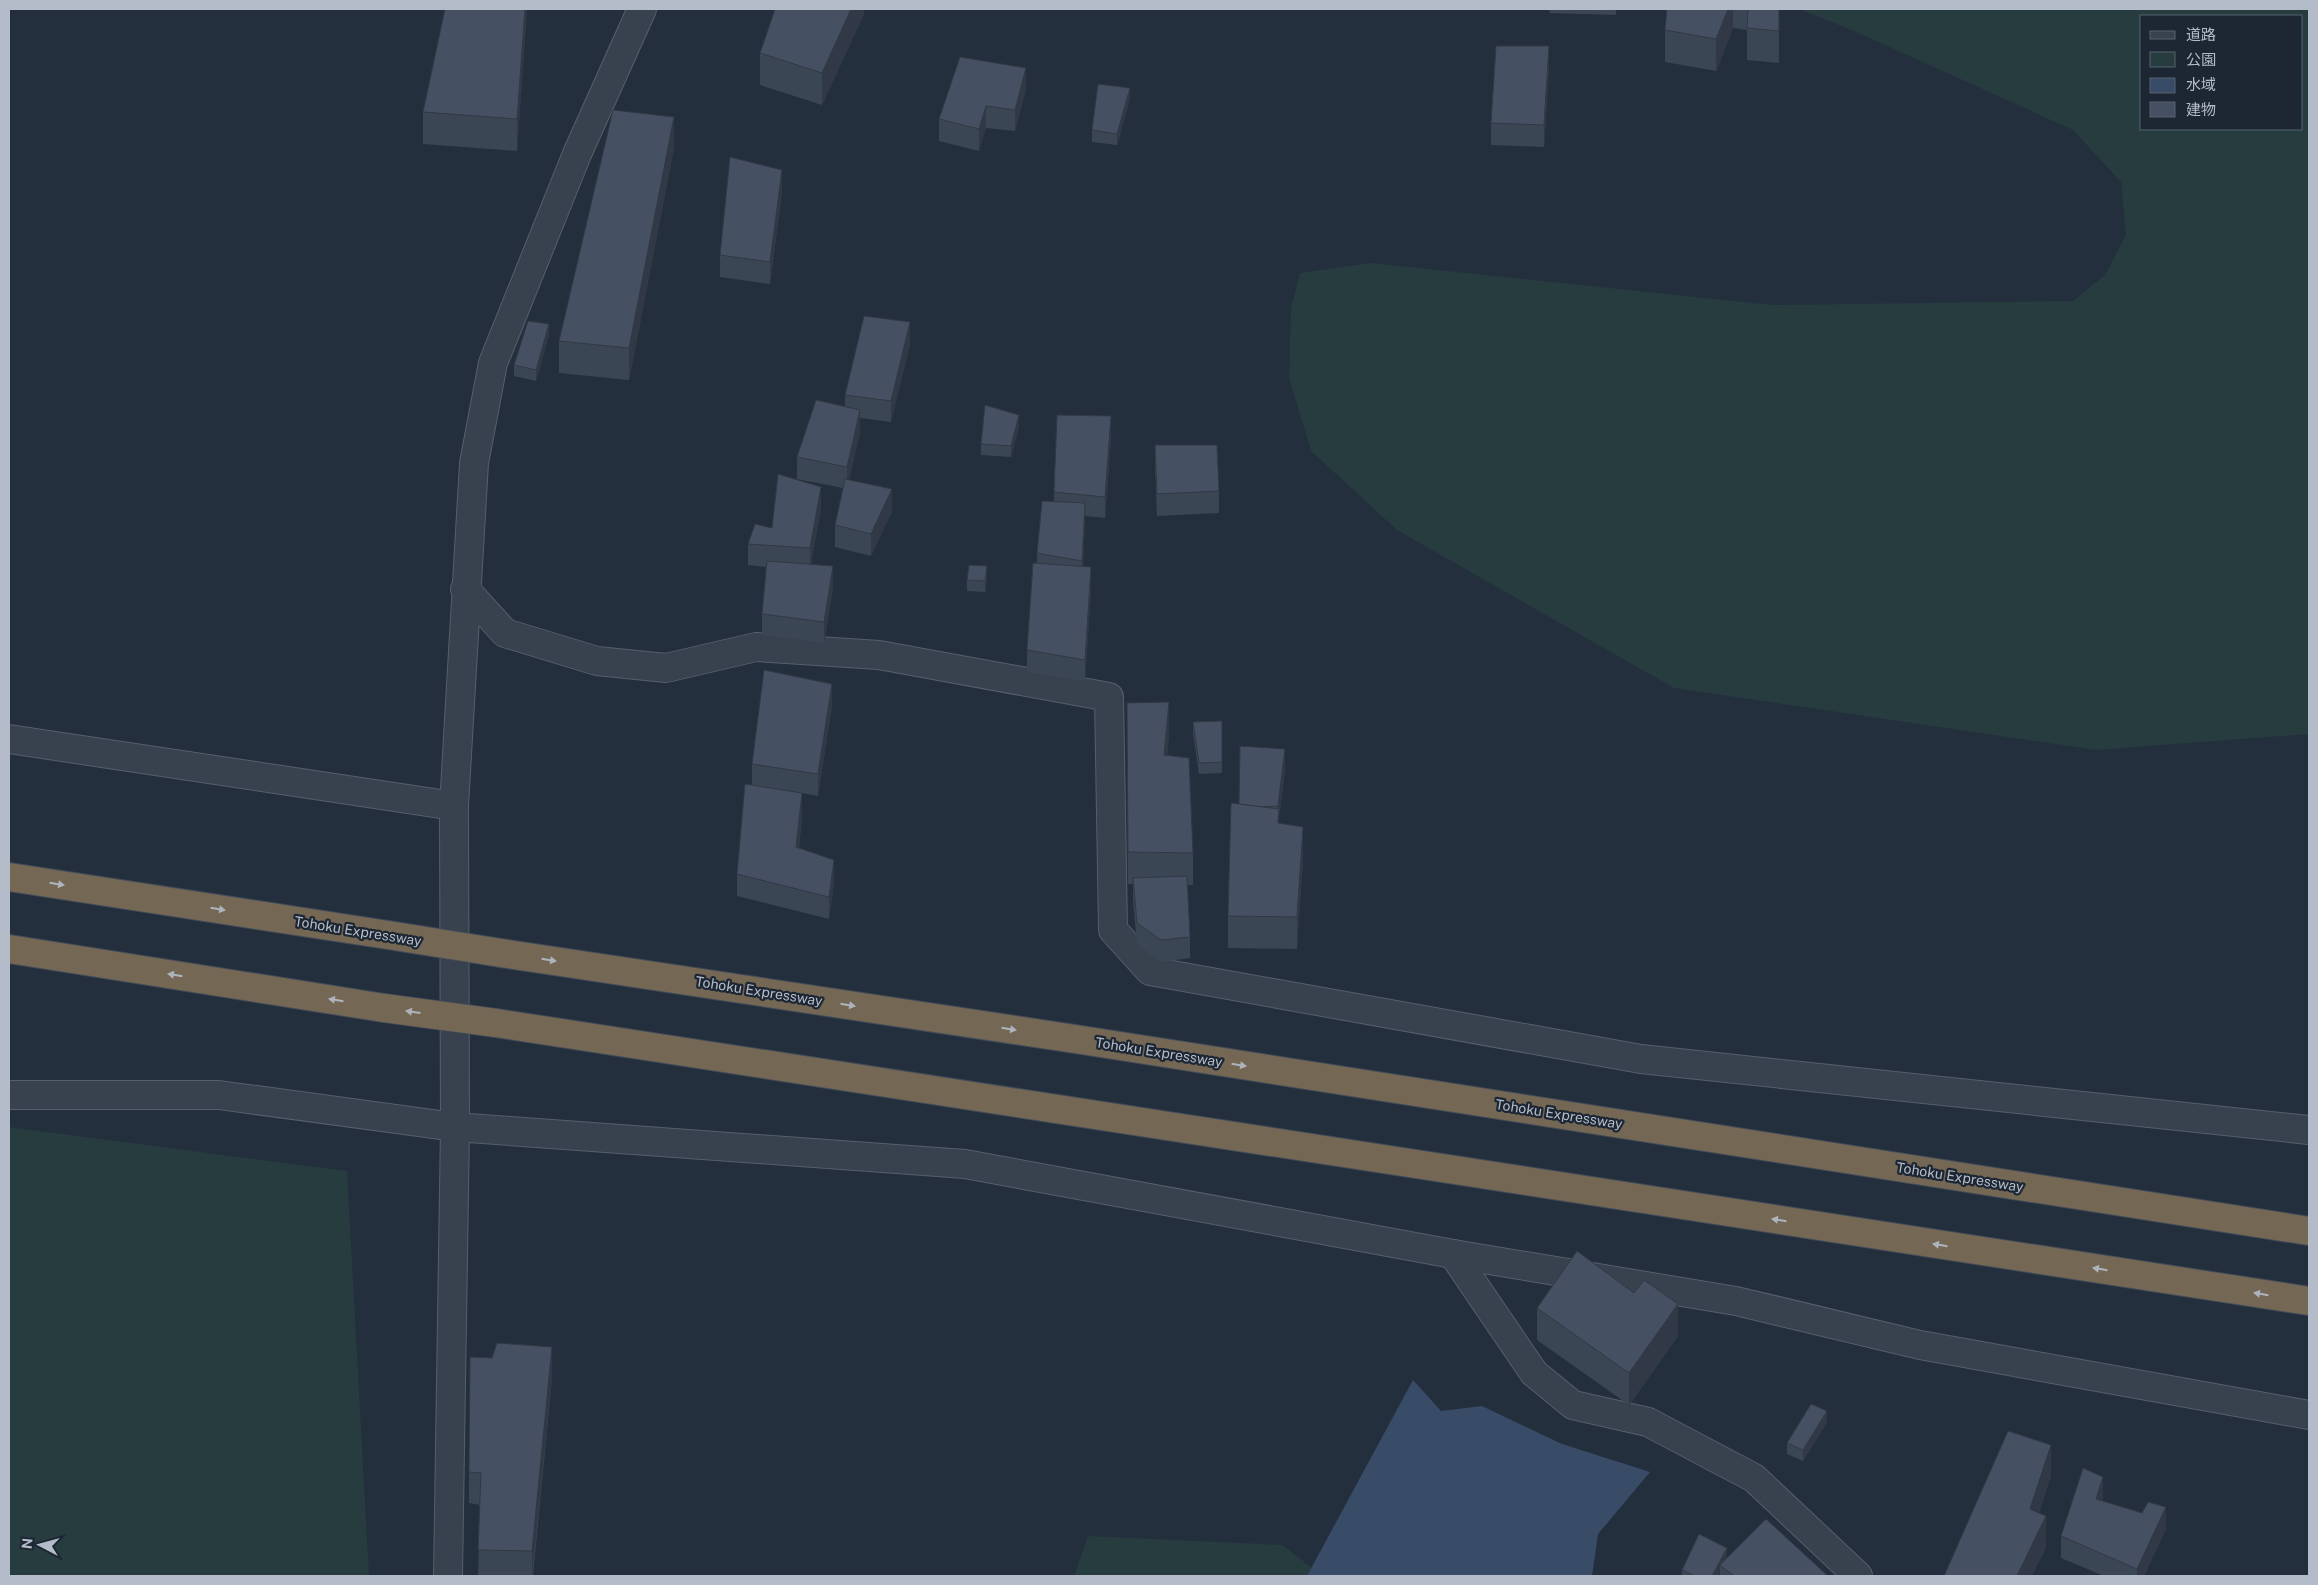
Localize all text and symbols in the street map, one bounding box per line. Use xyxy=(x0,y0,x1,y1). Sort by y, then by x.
legend xyxy=(2140,15,2303,130)
text: 道路 xyxy=(2186,26,2216,43)
text: 公園 xyxy=(2186,51,2216,68)
text: 水域 xyxy=(2186,76,2216,93)
text: 建物 xyxy=(2186,101,2216,118)
one-way arrow xyxy=(49,880,65,888)
one-way arrow xyxy=(210,905,226,913)
street label: Tohoku Expressway xyxy=(293,913,423,949)
one-way arrow xyxy=(542,956,558,964)
one-way arrow xyxy=(167,971,183,979)
street label: Tohoku Expressway xyxy=(694,973,824,1009)
one-way arrow xyxy=(327,996,343,1004)
one-way arrow xyxy=(841,1001,857,1009)
one-way arrow xyxy=(405,1008,421,1016)
one-way arrow xyxy=(1001,1025,1017,1033)
street label: Tohoku Expressway xyxy=(1094,1034,1224,1070)
one-way arrow xyxy=(1231,1061,1247,1069)
street label: Tohoku Expressway xyxy=(1494,1096,1624,1132)
street label: Tohoku Expressway xyxy=(1895,1159,2025,1195)
one-way arrow xyxy=(1771,1216,1787,1224)
one-way arrow xyxy=(1931,1240,1947,1248)
one-way arrow xyxy=(2092,1265,2108,1273)
one-way arrow xyxy=(2253,1289,2269,1297)
north arrow xyxy=(15,1520,65,1570)
text: N xyxy=(19,1537,36,1550)

